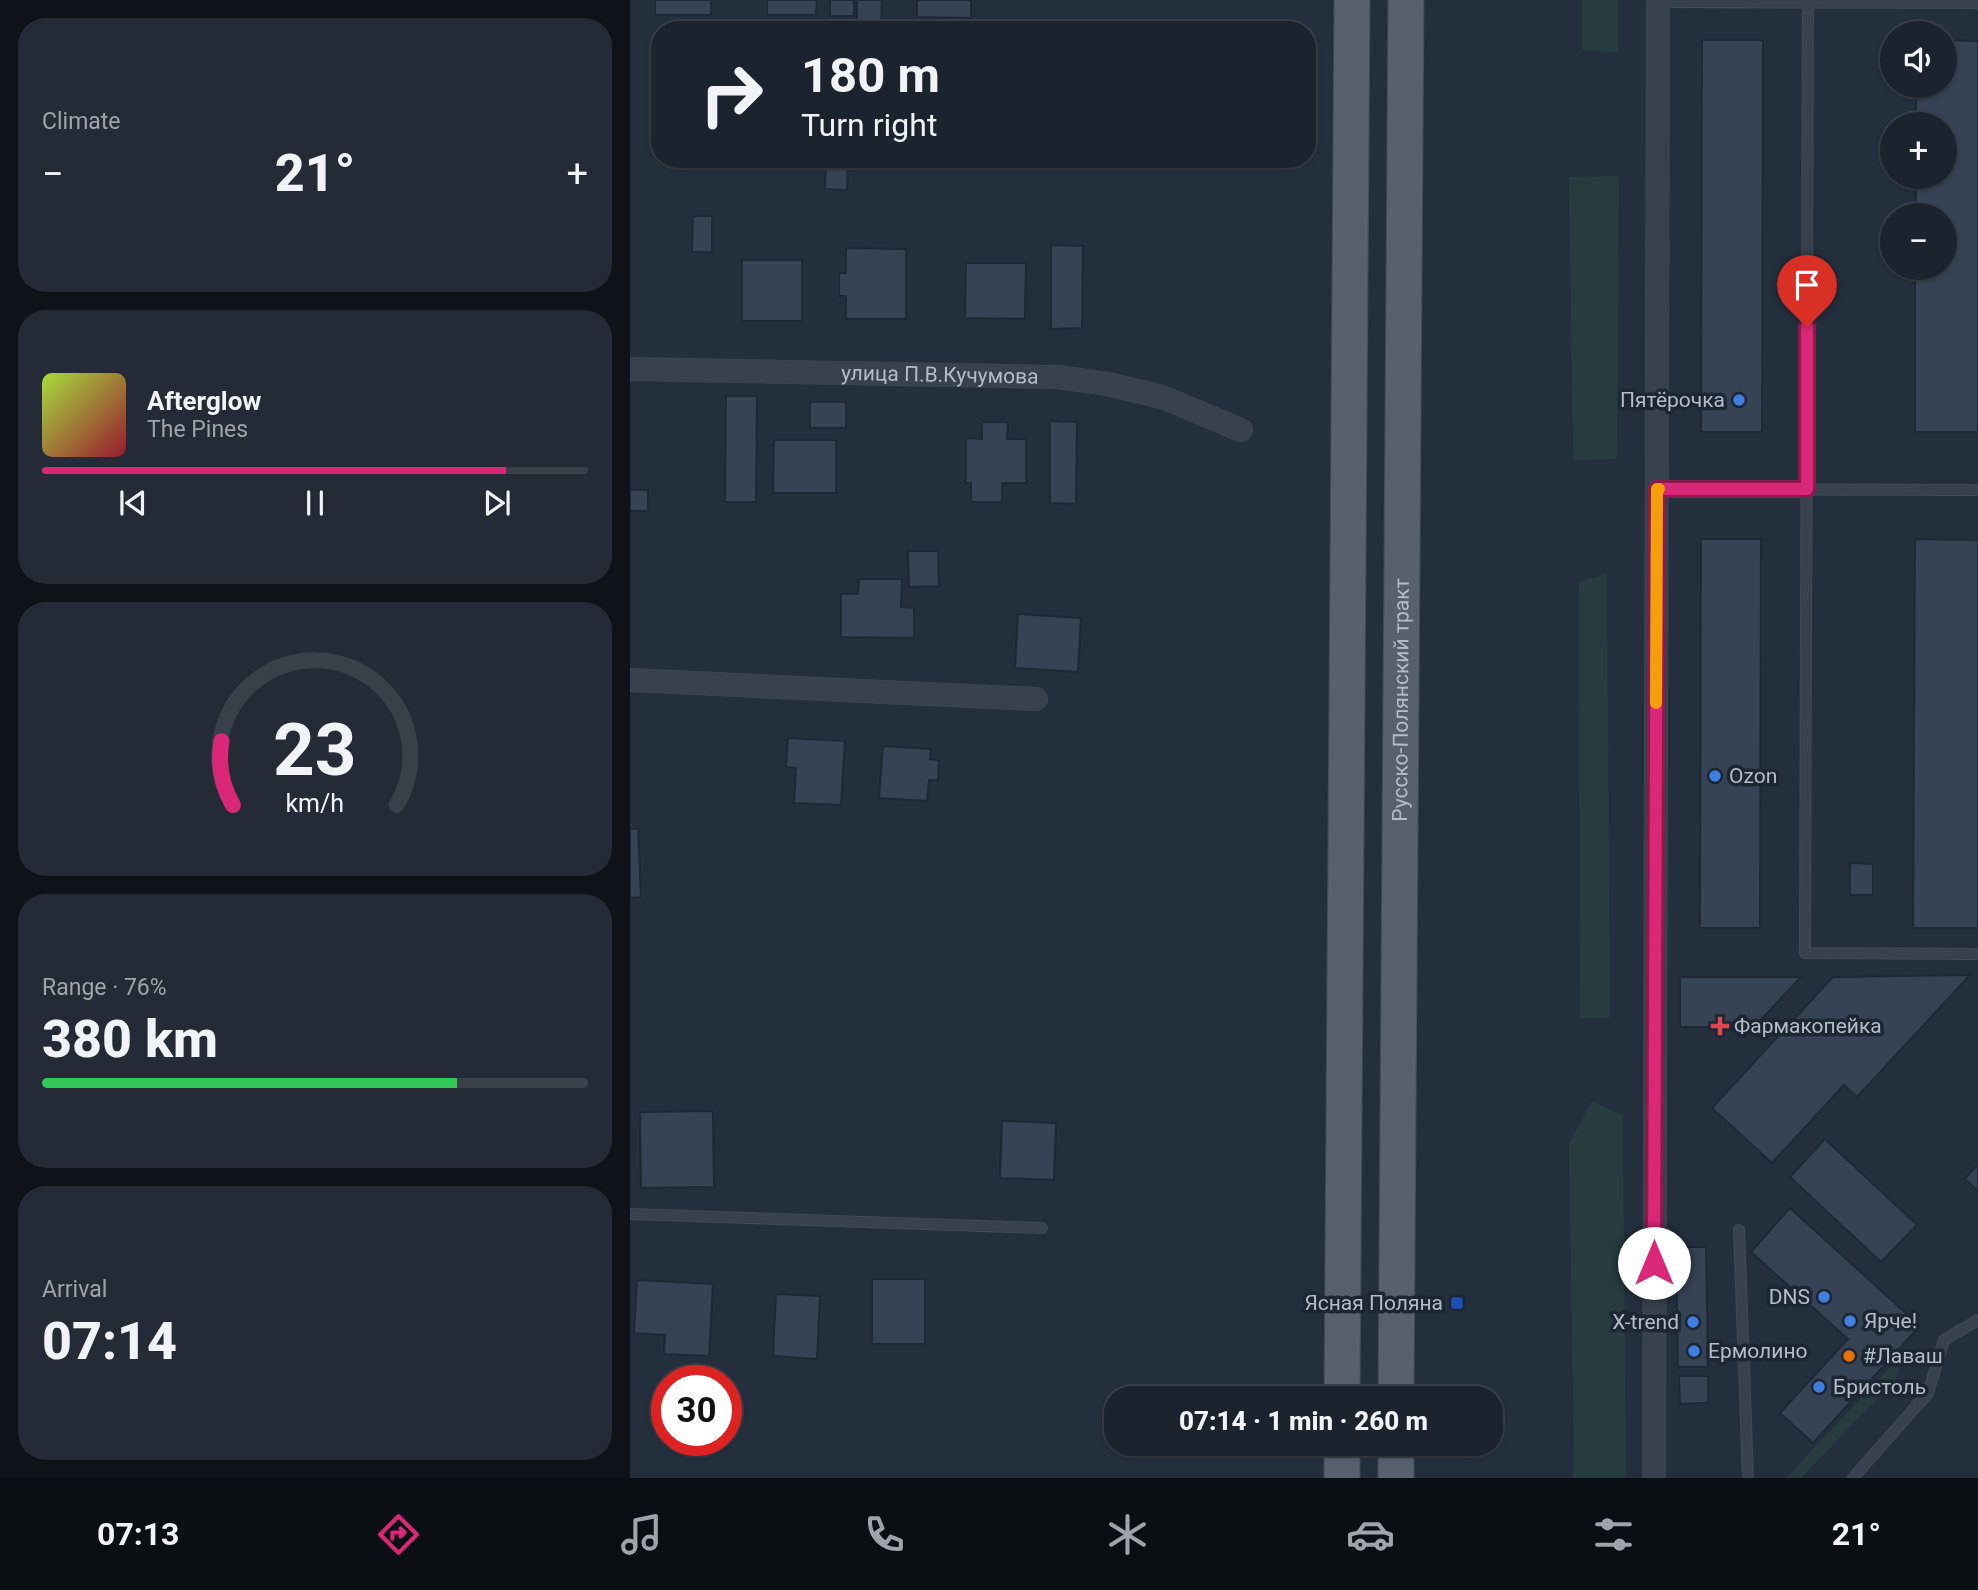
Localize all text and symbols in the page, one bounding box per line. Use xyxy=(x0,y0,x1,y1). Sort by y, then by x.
map controls xyxy=(1880,21,1957,280)
button: sound xyxy=(1880,21,1957,98)
text: 180 m xyxy=(801,47,940,104)
icon: right xyxy=(686,49,777,140)
text: Turn right xyxy=(801,106,937,144)
text: Climate xyxy=(42,108,121,135)
button: + xyxy=(1880,112,1957,189)
text: 21° xyxy=(275,143,355,204)
text: − xyxy=(42,152,64,196)
text: + xyxy=(566,152,588,196)
button: − xyxy=(1880,203,1957,280)
pin xyxy=(1777,255,1837,327)
icon: arrive xyxy=(1788,266,1826,304)
street label: улица П.В.Кучумова xyxy=(841,361,1039,389)
text: Afterglow xyxy=(147,386,261,416)
place label: Пятёрочка xyxy=(1620,388,1725,412)
marker: Пятёрочка xyxy=(1731,392,1747,408)
text: The Pines xyxy=(147,416,248,443)
icon: previous xyxy=(114,484,152,522)
icon: pause xyxy=(296,484,334,522)
icon: next xyxy=(478,484,516,522)
street label: Русско-Полянский тракт xyxy=(1388,578,1414,822)
text: 23 xyxy=(273,707,357,793)
place label: Ozon xyxy=(1729,764,1777,788)
marker: Ozon xyxy=(1707,768,1723,784)
text: km/h xyxy=(286,789,344,818)
text: Range · 76% xyxy=(42,974,167,1001)
text: 380 km xyxy=(42,1009,218,1070)
place label: Фармакопейка xyxy=(1734,1014,1882,1038)
marker: Фармакопейка xyxy=(1712,1018,1728,1034)
position arrow xyxy=(1617,1226,1691,1300)
text: Arrival xyxy=(42,1276,107,1303)
place label: DNS xyxy=(1769,1285,1810,1309)
marker: DNS xyxy=(1816,1289,1832,1305)
place label: Ясная Поляна xyxy=(1304,1291,1443,1315)
marker: Ясная Поляна xyxy=(1449,1295,1465,1311)
place label: Ярче! xyxy=(1864,1309,1917,1333)
place label: X-trend xyxy=(1612,1310,1679,1334)
text: 07:14 xyxy=(42,1311,177,1372)
marker: Ярче! xyxy=(1842,1313,1858,1329)
marker: X-trend xyxy=(1685,1314,1701,1330)
place label: Ермолино xyxy=(1708,1339,1807,1363)
marker: Ермолино xyxy=(1686,1343,1702,1359)
place label: #Лаваш xyxy=(1863,1344,1943,1368)
marker: #Лаваш xyxy=(1841,1348,1857,1364)
speed limit sign: 30 xyxy=(651,1365,742,1456)
place label: Бристоль xyxy=(1833,1375,1926,1399)
marker: Бристоль xyxy=(1811,1379,1827,1395)
text: 07:14 · 1 min · 260 m xyxy=(1179,1406,1428,1436)
icon: directions xyxy=(374,1510,423,1559)
icon: music xyxy=(617,1510,666,1559)
icon: phone xyxy=(860,1510,909,1559)
icon: climate xyxy=(1103,1510,1152,1559)
icon: car xyxy=(1346,1510,1395,1559)
icon: filters xyxy=(1589,1510,1638,1559)
text: 07:13 xyxy=(97,1515,179,1553)
text: 21° xyxy=(1832,1515,1881,1553)

